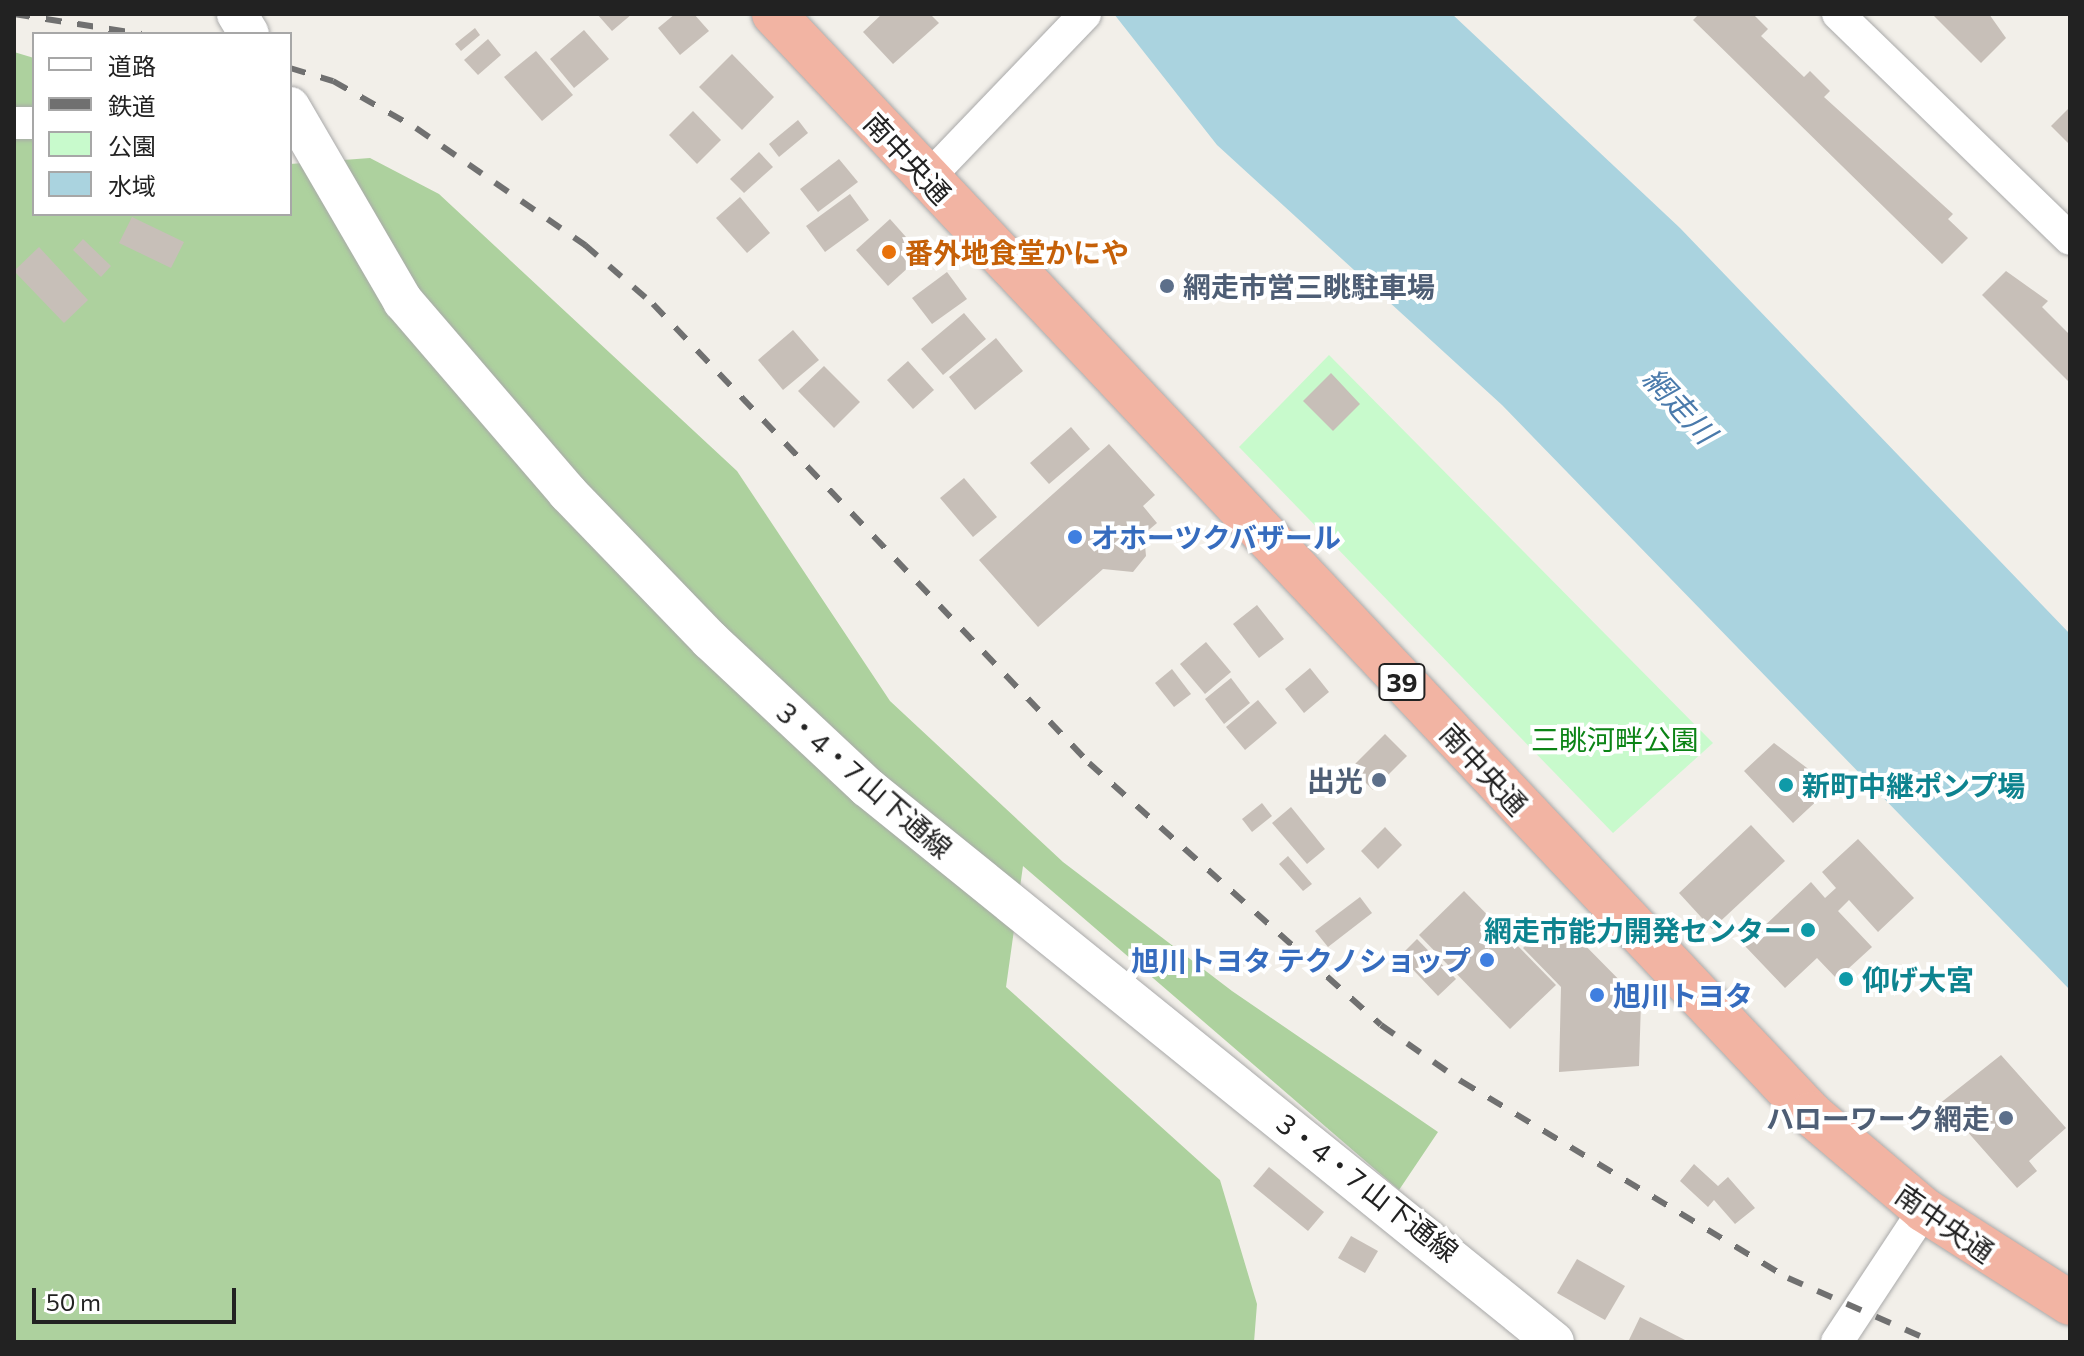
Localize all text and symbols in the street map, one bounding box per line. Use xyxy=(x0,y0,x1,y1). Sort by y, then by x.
legend xyxy=(32,32,292,216)
text: 道路 xyxy=(108,51,156,80)
text: 鉄道 xyxy=(108,91,156,120)
street label: 南中央通 xyxy=(858,106,958,210)
text: 公園 xyxy=(108,131,156,160)
text: 水域 xyxy=(108,171,156,200)
place label: 番外地食堂かにや xyxy=(905,235,1129,269)
marker: 番外地食堂かにや xyxy=(880,243,898,261)
place label: 網走市営三眺駐車場 xyxy=(1183,269,1435,303)
marker: 網走市営三眺駐車場 xyxy=(1158,277,1176,295)
water label: 網走川 xyxy=(1636,360,1724,450)
place label: オホーツクバザール xyxy=(1091,520,1343,554)
marker: オホーツクバザール xyxy=(1066,528,1084,546)
road number: 39 xyxy=(1378,660,1426,704)
street label: 3・4・7 山下通線 xyxy=(771,695,959,865)
street label: 南中央通 xyxy=(1434,717,1534,821)
park label: 三眺河畔公園 xyxy=(1531,722,1699,756)
place label: 出光 xyxy=(1307,763,1363,797)
place label: 新町中継ポンプ場 xyxy=(1802,768,2026,802)
marker: 出光 xyxy=(1370,771,1388,789)
marker: 新町中継ポンプ場 xyxy=(1777,776,1795,794)
place label: 網走市能力開発センター xyxy=(1484,913,1792,947)
marker: 網走市能力開発センター xyxy=(1799,921,1817,939)
place label: 旭川トヨタ テクノショップ xyxy=(1130,943,1471,977)
marker: 旭川トヨタ テクノショップ xyxy=(1478,951,1496,969)
place label: 仰げ大宮 xyxy=(1862,962,1974,996)
marker: 仰げ大宮 xyxy=(1837,970,1855,988)
place label: 旭川トヨタ xyxy=(1613,978,1753,1012)
marker: 旭川トヨタ xyxy=(1588,986,1606,1004)
place label: ハローワーク網走 xyxy=(1766,1101,1990,1135)
street label: 3・4・7 山下通線 xyxy=(1271,1106,1465,1268)
marker: ハローワーク網走 xyxy=(1997,1109,2015,1127)
street label: 南中央通 xyxy=(1889,1177,2001,1269)
scale bar xyxy=(36,1272,240,1322)
text: 50 m xyxy=(46,1287,101,1316)

